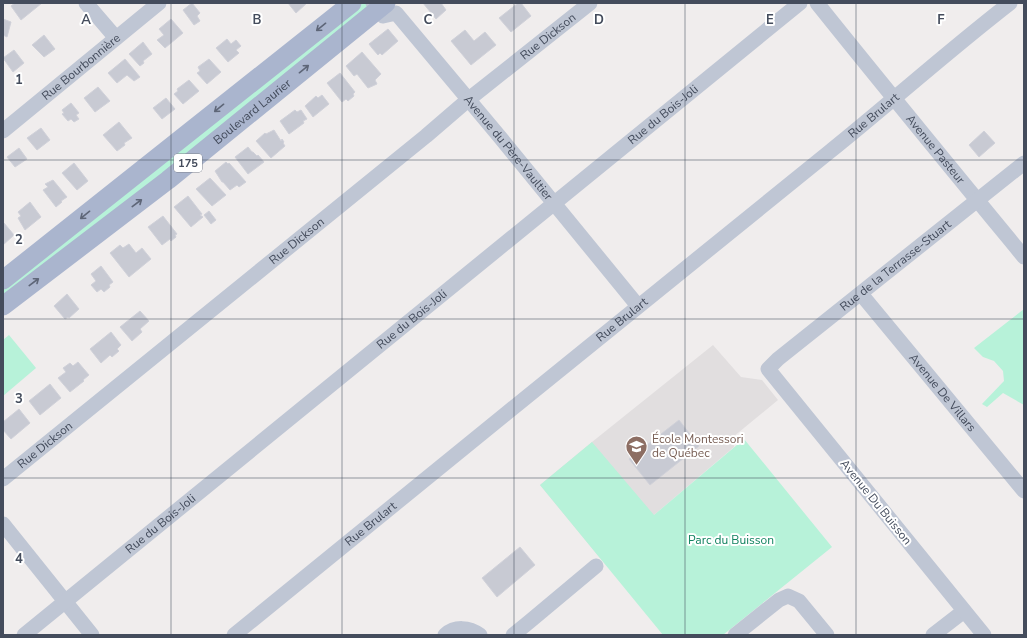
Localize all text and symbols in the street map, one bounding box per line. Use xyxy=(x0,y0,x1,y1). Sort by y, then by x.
street label: Rue Dickson xyxy=(517,9,579,63)
text: A xyxy=(81,11,91,29)
text: B xyxy=(253,11,262,29)
text: C xyxy=(424,11,433,29)
text: D xyxy=(594,11,604,29)
text: E xyxy=(766,11,774,29)
text: F xyxy=(937,11,945,29)
one-way arrow xyxy=(316,23,327,32)
street label: Rue Bourbonnière xyxy=(38,30,124,104)
one-way arrow xyxy=(299,65,310,73)
text: 1 xyxy=(15,71,23,89)
street label: Boulevard Laurier xyxy=(210,75,295,148)
street label: Rue du Bois-Joli xyxy=(624,81,701,148)
street label: Rue Brulart xyxy=(845,89,903,142)
street label: Avenue du Père-Vaultier xyxy=(460,92,557,204)
one-way arrow xyxy=(214,104,225,113)
street label: Avenue Pasteur xyxy=(902,111,969,188)
road number: 175 xyxy=(174,154,202,172)
one-way arrow xyxy=(132,199,143,207)
one-way arrow xyxy=(79,211,90,220)
street label: Rue Dickson xyxy=(266,214,328,268)
street label: Rue de la Terrasse-Stuart xyxy=(837,216,955,315)
text: 2 xyxy=(15,231,23,249)
one-way arrow xyxy=(28,278,39,286)
street label: Rue du Bois-Joli xyxy=(373,286,450,353)
street label: Rue Brulart xyxy=(593,293,652,345)
street label: Avenue De Villars xyxy=(906,350,980,435)
text: 3 xyxy=(15,390,23,408)
street label: Rue Dickson xyxy=(14,418,76,472)
place label: École Montessori de Québec xyxy=(652,431,744,461)
school or university icon: École Montessori de Québec xyxy=(624,433,650,466)
street label: Avenue Du Buisson xyxy=(837,456,915,548)
street label: Rue du Bois-Joli xyxy=(122,490,199,557)
street label: Rue Brulart xyxy=(341,498,400,550)
park label: Parc du Buisson xyxy=(688,532,774,548)
text: 4 xyxy=(15,550,23,568)

